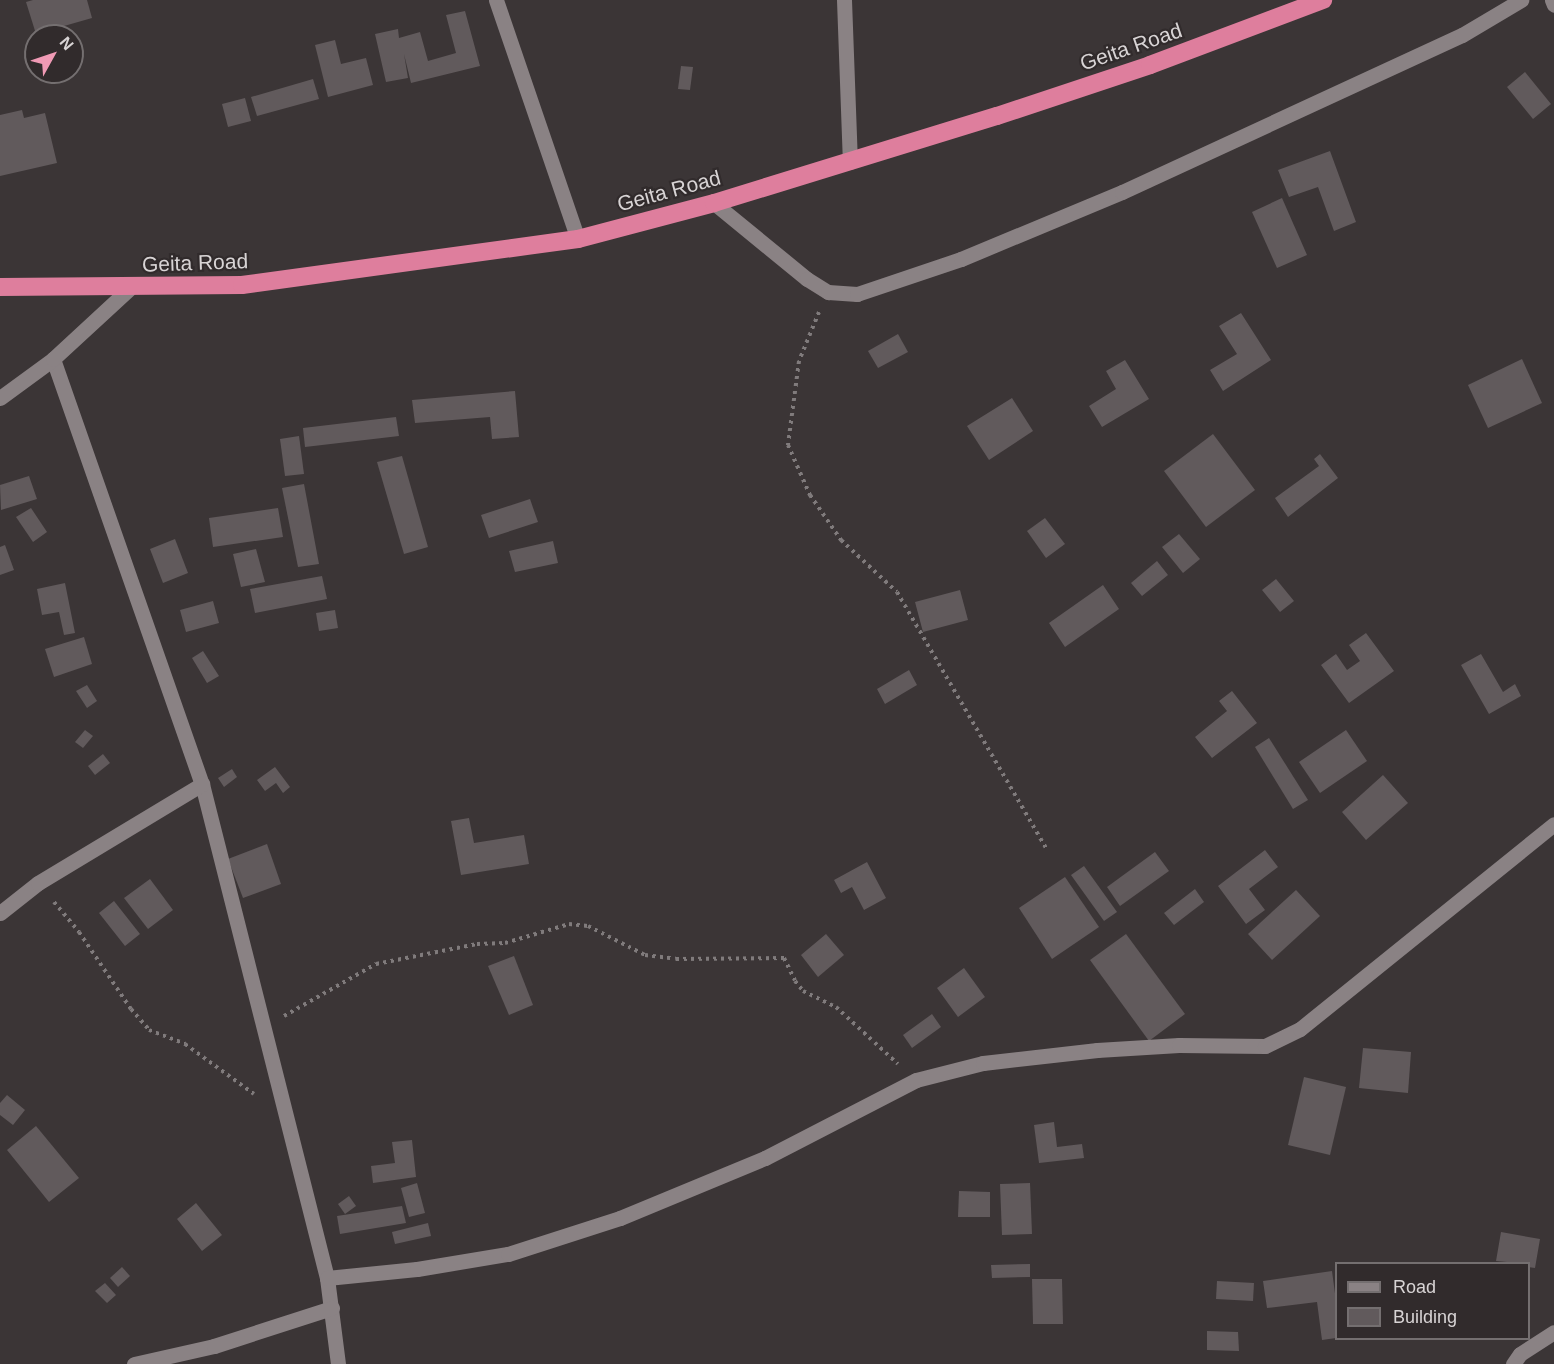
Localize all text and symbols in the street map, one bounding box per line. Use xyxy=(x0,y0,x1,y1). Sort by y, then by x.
street label: Geita Road xyxy=(1077,18,1185,76)
north arrow xyxy=(24,24,84,84)
text: N xyxy=(56,34,77,53)
street label: Geita Road xyxy=(614,165,724,217)
street label: Geita Road xyxy=(141,249,249,277)
legend xyxy=(1335,1262,1530,1340)
text: Road xyxy=(1393,1277,1436,1297)
text: Building xyxy=(1393,1307,1457,1327)

